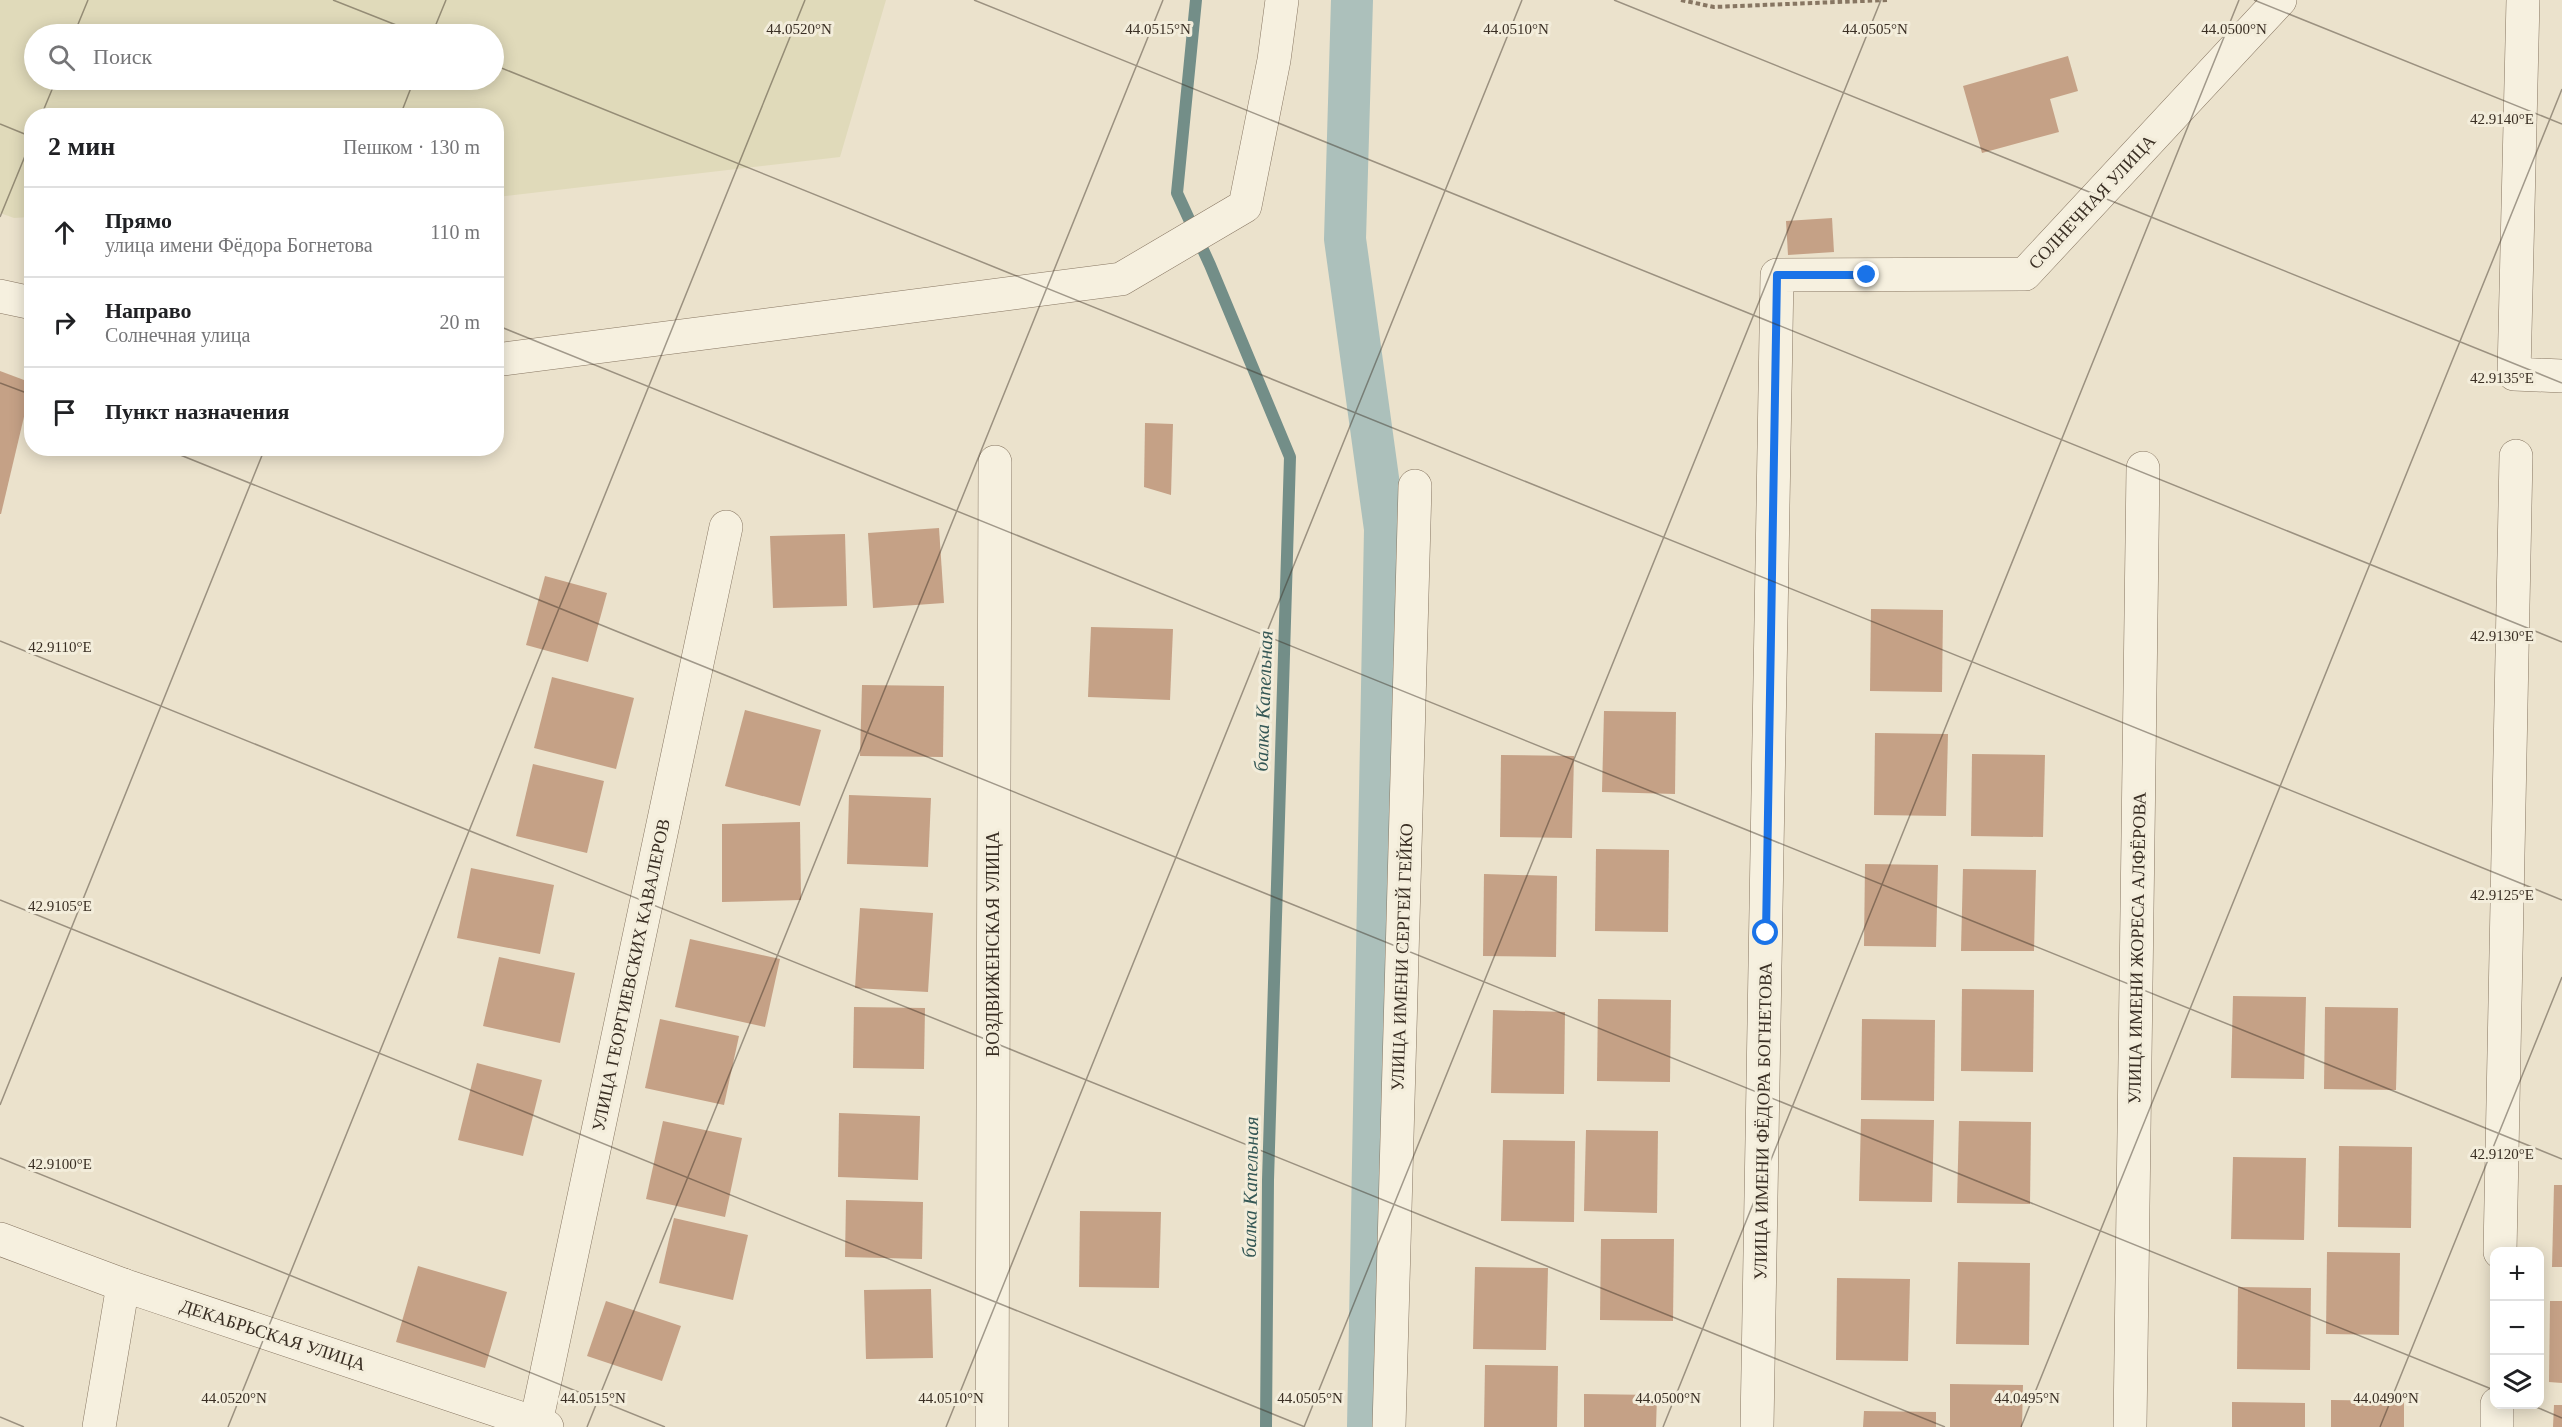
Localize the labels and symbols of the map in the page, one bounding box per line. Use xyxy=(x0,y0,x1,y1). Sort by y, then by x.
text: 44.0520°N xyxy=(766,21,832,37)
text: 44.0515°N xyxy=(1125,21,1191,37)
text: 44.0510°N xyxy=(1483,21,1549,37)
text: 44.0505°N xyxy=(1842,21,1908,37)
text: 44.0500°N xyxy=(2201,21,2267,37)
text: 42.9140°E xyxy=(2470,111,2534,127)
street label: СОЛНЕЧНАЯ УЛИЦА xyxy=(2025,131,2159,273)
route end xyxy=(1853,261,1879,287)
text: 42.9135°E xyxy=(2470,370,2534,386)
text: 42.9130°E xyxy=(2470,628,2534,644)
water label: балка Капельная xyxy=(1250,630,1276,772)
text: 42.9110°E xyxy=(28,639,92,655)
street label: УЛИЦА ИМЕНИ ЖОРЕСА АЛФЁРОВА xyxy=(2124,792,2150,1104)
street label: УЛИЦА ГЕОРГИЕВСКИХ КАВАЛЕРОВ xyxy=(588,817,674,1133)
street label: УЛИЦА ИМЕНИ СЕРГЕЙ ГЕЙКО xyxy=(1387,823,1417,1091)
street label: ВОЗДВИЖЕНСКАЯ УЛИЦА xyxy=(983,831,1003,1057)
text: 42.9125°E xyxy=(2470,887,2534,903)
text: 42.9105°E xyxy=(28,898,92,914)
route start xyxy=(1752,919,1778,945)
street label: УЛИЦА ИМЕНИ ФЁДОРА БОГНЕТОВА xyxy=(1750,962,1776,1280)
water label: балка Капельная xyxy=(1238,1116,1262,1258)
text: 42.9120°E xyxy=(2470,1146,2534,1162)
text: 42.9100°E xyxy=(28,1156,92,1172)
street label: ДЕКАБРЬСКАЯ УЛИЦА xyxy=(178,1296,368,1374)
text: 44.0520°N xyxy=(201,1390,267,1406)
text: 44.0515°N xyxy=(560,1390,626,1406)
text: 44.0510°N xyxy=(918,1390,984,1406)
text: 44.0505°N xyxy=(1277,1390,1343,1406)
text: 44.0500°N xyxy=(1635,1390,1701,1406)
text: 44.0495°N xyxy=(1994,1390,2060,1406)
text: 44.0490°N xyxy=(2353,1390,2419,1406)

